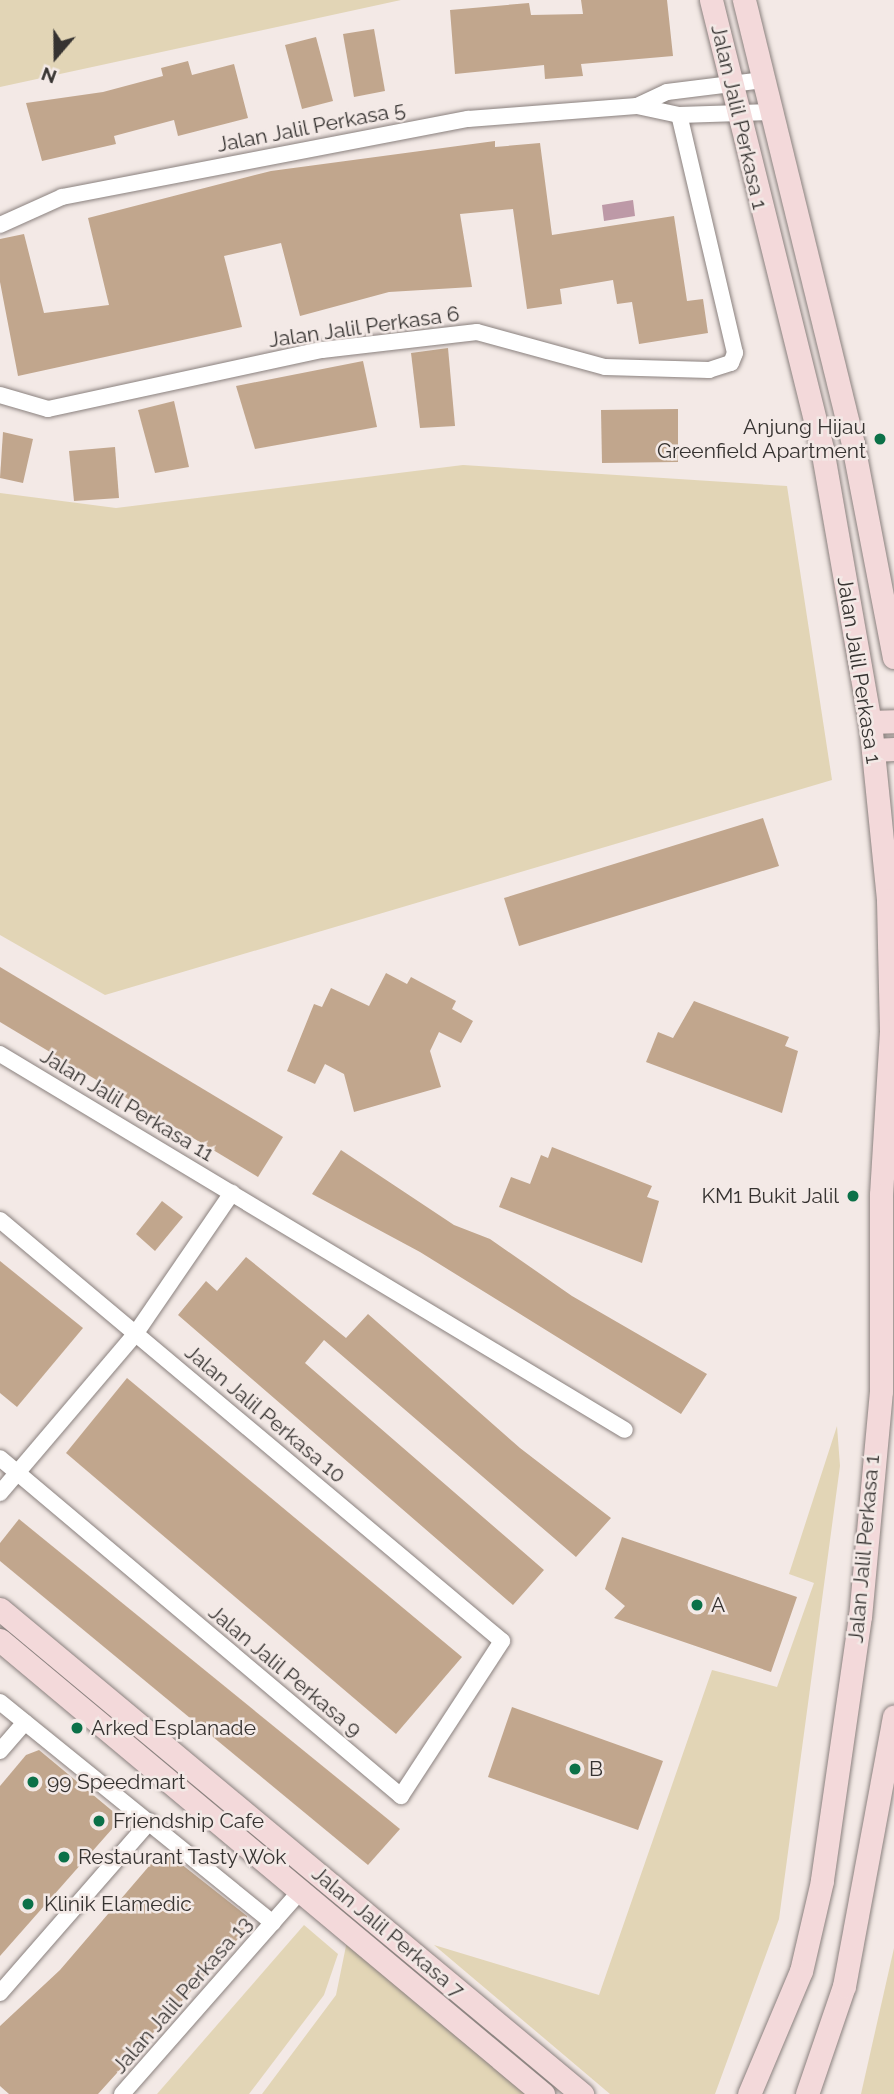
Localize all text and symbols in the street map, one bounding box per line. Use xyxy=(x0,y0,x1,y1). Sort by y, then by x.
north arrow xyxy=(21,21,91,91)
street label: Jalan Jalil Perkasa 1 xyxy=(705,22,773,212)
text: N xyxy=(38,63,59,89)
street label: Jalan Jalil Perkasa 5 xyxy=(214,96,408,158)
street label: Jalan Jalil Perkasa 6 xyxy=(266,301,462,353)
place label: Anjung Hijau Greenfield Apartment xyxy=(656,414,866,464)
marker: Anjung Hijau Greenfield Apartment xyxy=(872,431,888,447)
street label: Jalan Jalil Perkasa 1 xyxy=(832,574,886,766)
street label: Jalan Jalil Perkasa 11 xyxy=(35,1043,219,1167)
place label: KM1 Bukit Jalil xyxy=(701,1183,839,1209)
marker: KM1 Bukit Jalil xyxy=(845,1188,861,1204)
street label: Jalan Jalil Perkasa 10 xyxy=(179,1339,351,1489)
street label: Jalan Jalil Perkasa 1 xyxy=(843,1453,885,1645)
place label: A xyxy=(711,1592,725,1618)
marker: A xyxy=(689,1597,705,1613)
street label: Jalan Jalil Perkasa 9 xyxy=(203,1599,367,1743)
place label: Arked Esplanade xyxy=(91,1715,256,1741)
marker: Arked Esplanade xyxy=(69,1720,85,1736)
place label: B xyxy=(589,1756,603,1782)
marker: B xyxy=(567,1761,583,1777)
place label: 99 Speedmart xyxy=(47,1769,186,1795)
marker: 99 Speedmart xyxy=(25,1774,41,1790)
place label: Friendship Cafe xyxy=(113,1808,264,1834)
marker: Friendship Cafe xyxy=(91,1813,107,1829)
place label: Restaurant Tasty Wok xyxy=(78,1844,288,1870)
marker: Restaurant Tasty Wok xyxy=(56,1849,72,1865)
street label: Jalan Jalil Perkasa 7 xyxy=(306,1861,470,2003)
place label: Klinik Elamedic xyxy=(44,1891,192,1917)
marker: Klinik Elamedic xyxy=(18,1894,38,1914)
street label: Jalan Jalil Perkasa 13 xyxy=(107,1911,257,2079)

